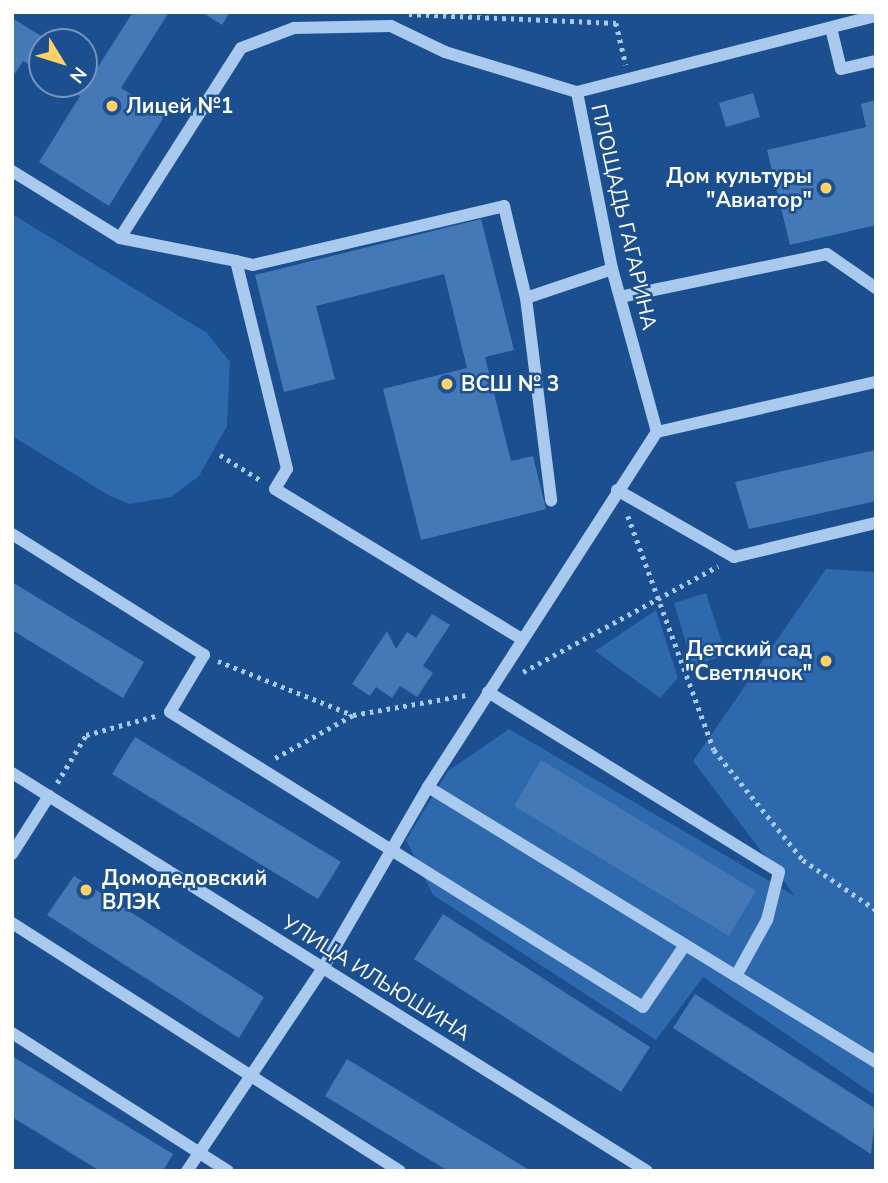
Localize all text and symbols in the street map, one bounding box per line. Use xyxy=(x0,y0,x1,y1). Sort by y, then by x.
north arrow xyxy=(28,28,98,98)
text: N xyxy=(63,61,93,88)
place label: Лицей №1 xyxy=(126,93,233,119)
marker: Лицей №1 xyxy=(104,98,120,114)
street label: ПЛОЩАДЬ ГАГАРИНА xyxy=(586,102,662,332)
place label: Дом культуры "Авиатор" xyxy=(666,163,812,213)
marker: Дом культуры "Авиатор" xyxy=(818,180,834,196)
place label: ВСШ № 3 xyxy=(461,371,559,397)
marker: ВСШ № 3 xyxy=(439,376,455,392)
place label: Детский сад "Светлячок" xyxy=(685,636,812,686)
marker: Детский сад "Светлячок" xyxy=(818,653,834,669)
place label: Домодедовский ВЛЭК xyxy=(102,865,267,915)
marker: Домодедовский ВЛЭК xyxy=(76,880,96,900)
street label: УЛИЦА ИЛЬЮШИНА xyxy=(277,910,475,1046)

